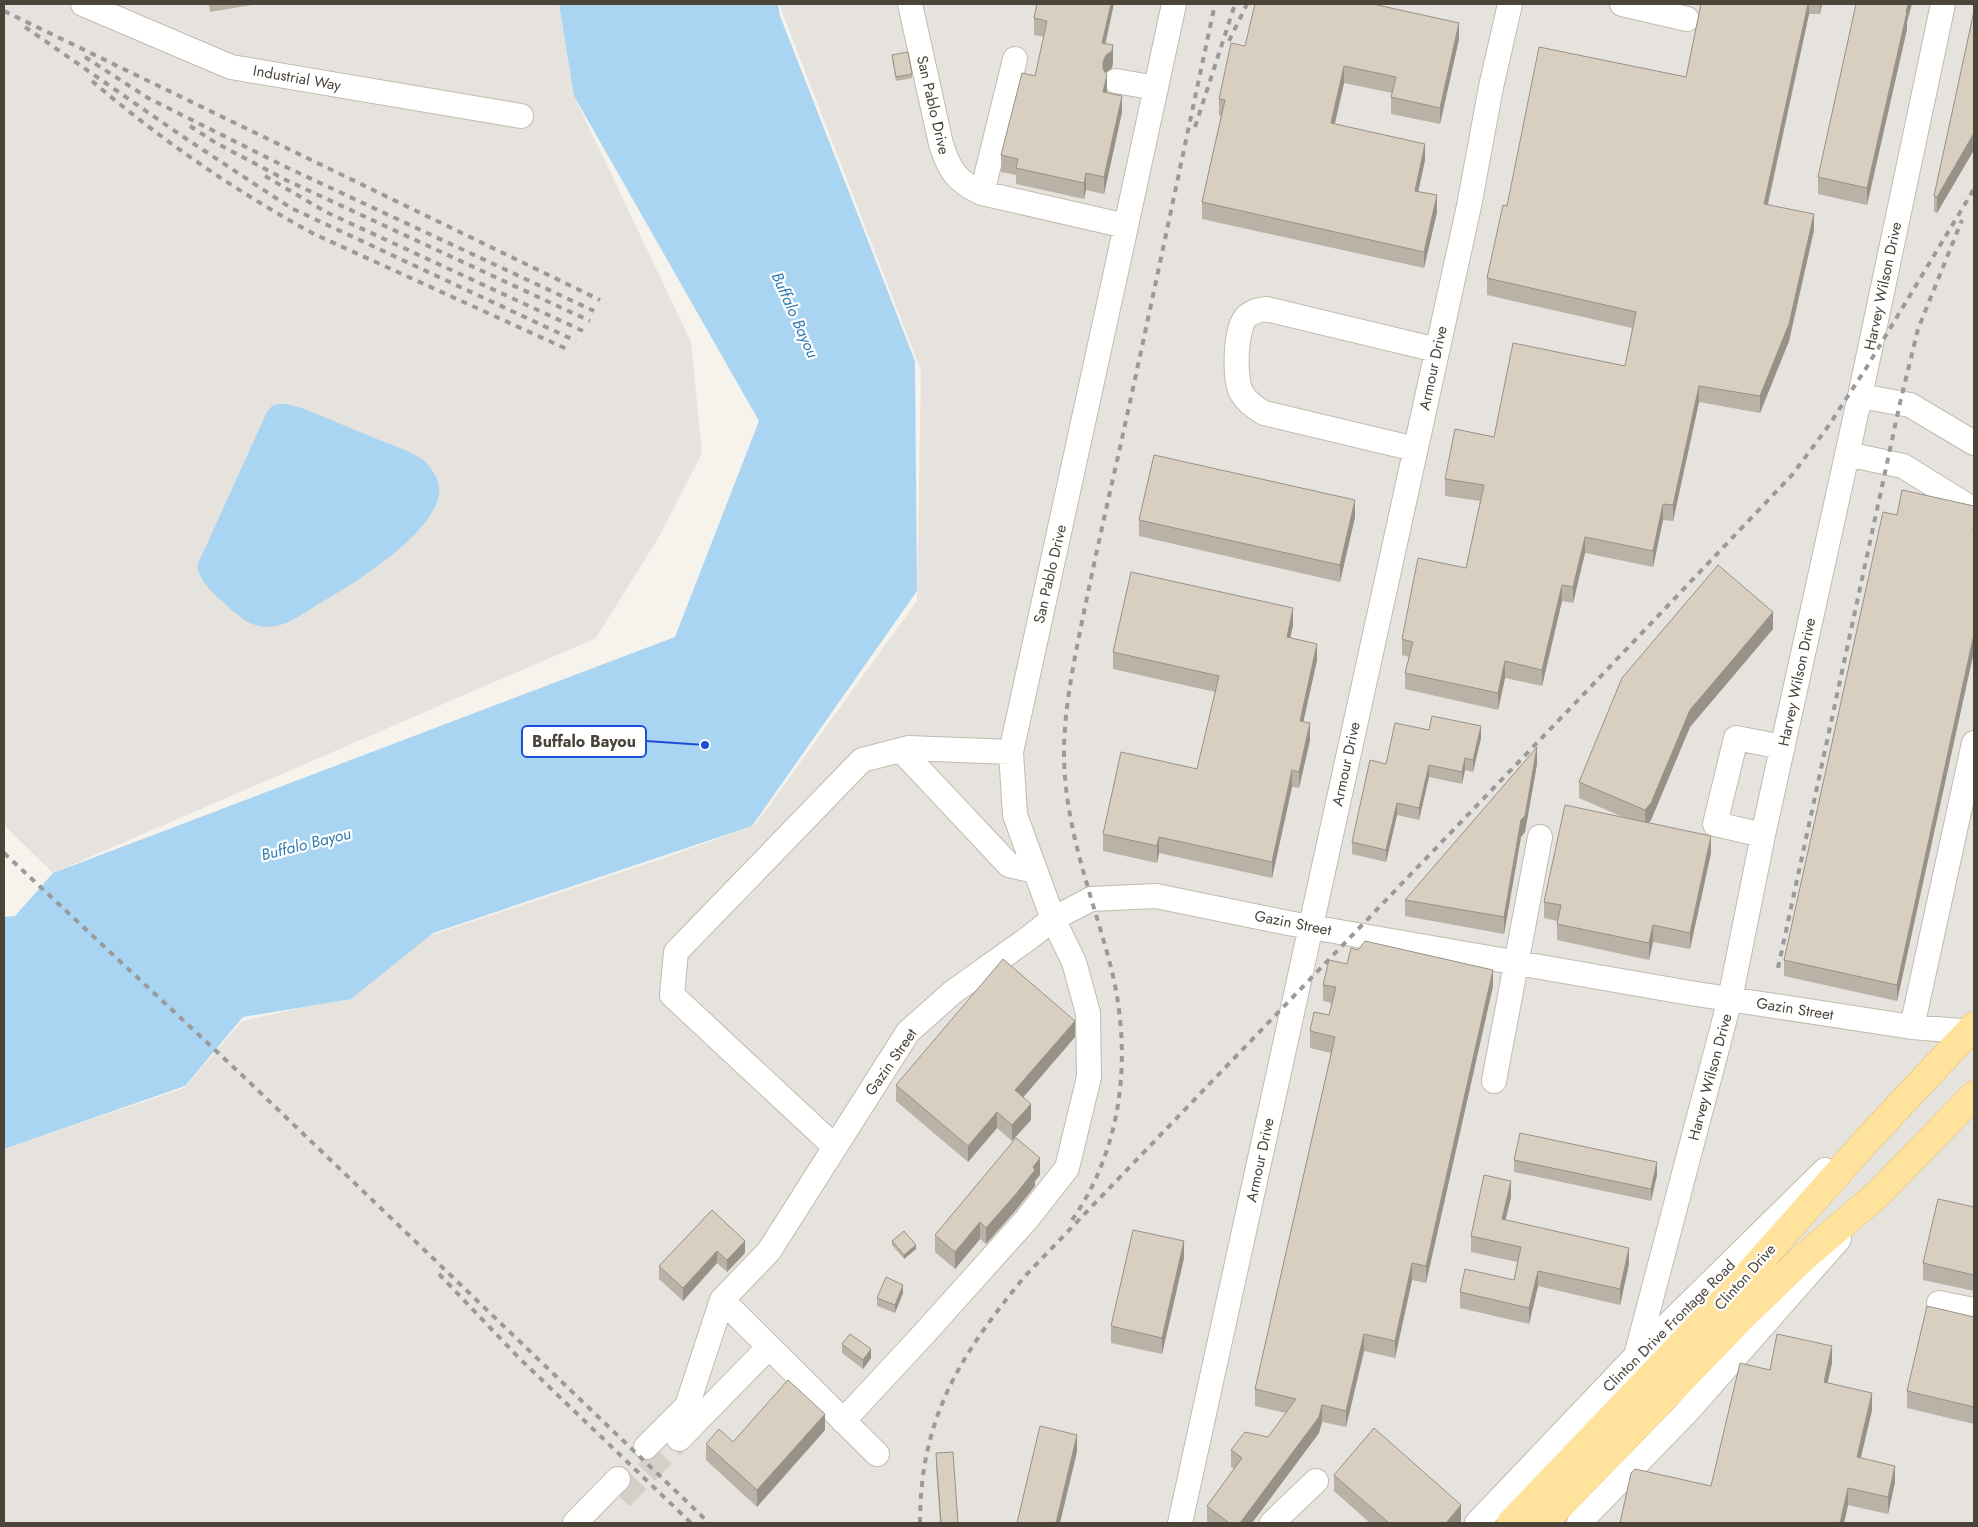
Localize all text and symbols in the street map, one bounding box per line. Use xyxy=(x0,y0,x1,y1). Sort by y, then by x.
street label: San Pablo Drive xyxy=(911,53,955,157)
street label: Industrial Way xyxy=(251,59,343,97)
street label: Harvey Wilson Drive xyxy=(1859,220,1907,352)
water label: Buffalo Bayou xyxy=(766,268,824,362)
street label: Armour Drive xyxy=(1413,323,1453,412)
street label: San Pablo Drive xyxy=(1028,522,1072,626)
street label: Harvey Wilson Drive xyxy=(1773,616,1821,748)
street label: Armour Drive xyxy=(1326,719,1366,808)
callout: Buffalo Bayou xyxy=(522,726,646,757)
text: Buffalo Bayou xyxy=(532,730,636,753)
water label: Buffalo Bayou xyxy=(259,822,353,866)
street label: Gazin Street xyxy=(1253,905,1334,941)
street label: Gazin Street xyxy=(1755,992,1836,1026)
street label: Harvey Wilson Drive xyxy=(1682,1011,1738,1143)
street label: Gazin Street xyxy=(860,1023,923,1100)
street label: Armour Drive xyxy=(1240,1115,1280,1204)
street label: Clinton Drive xyxy=(1709,1239,1781,1315)
street label: Clinton Drive Frontage Road xyxy=(1598,1255,1740,1397)

